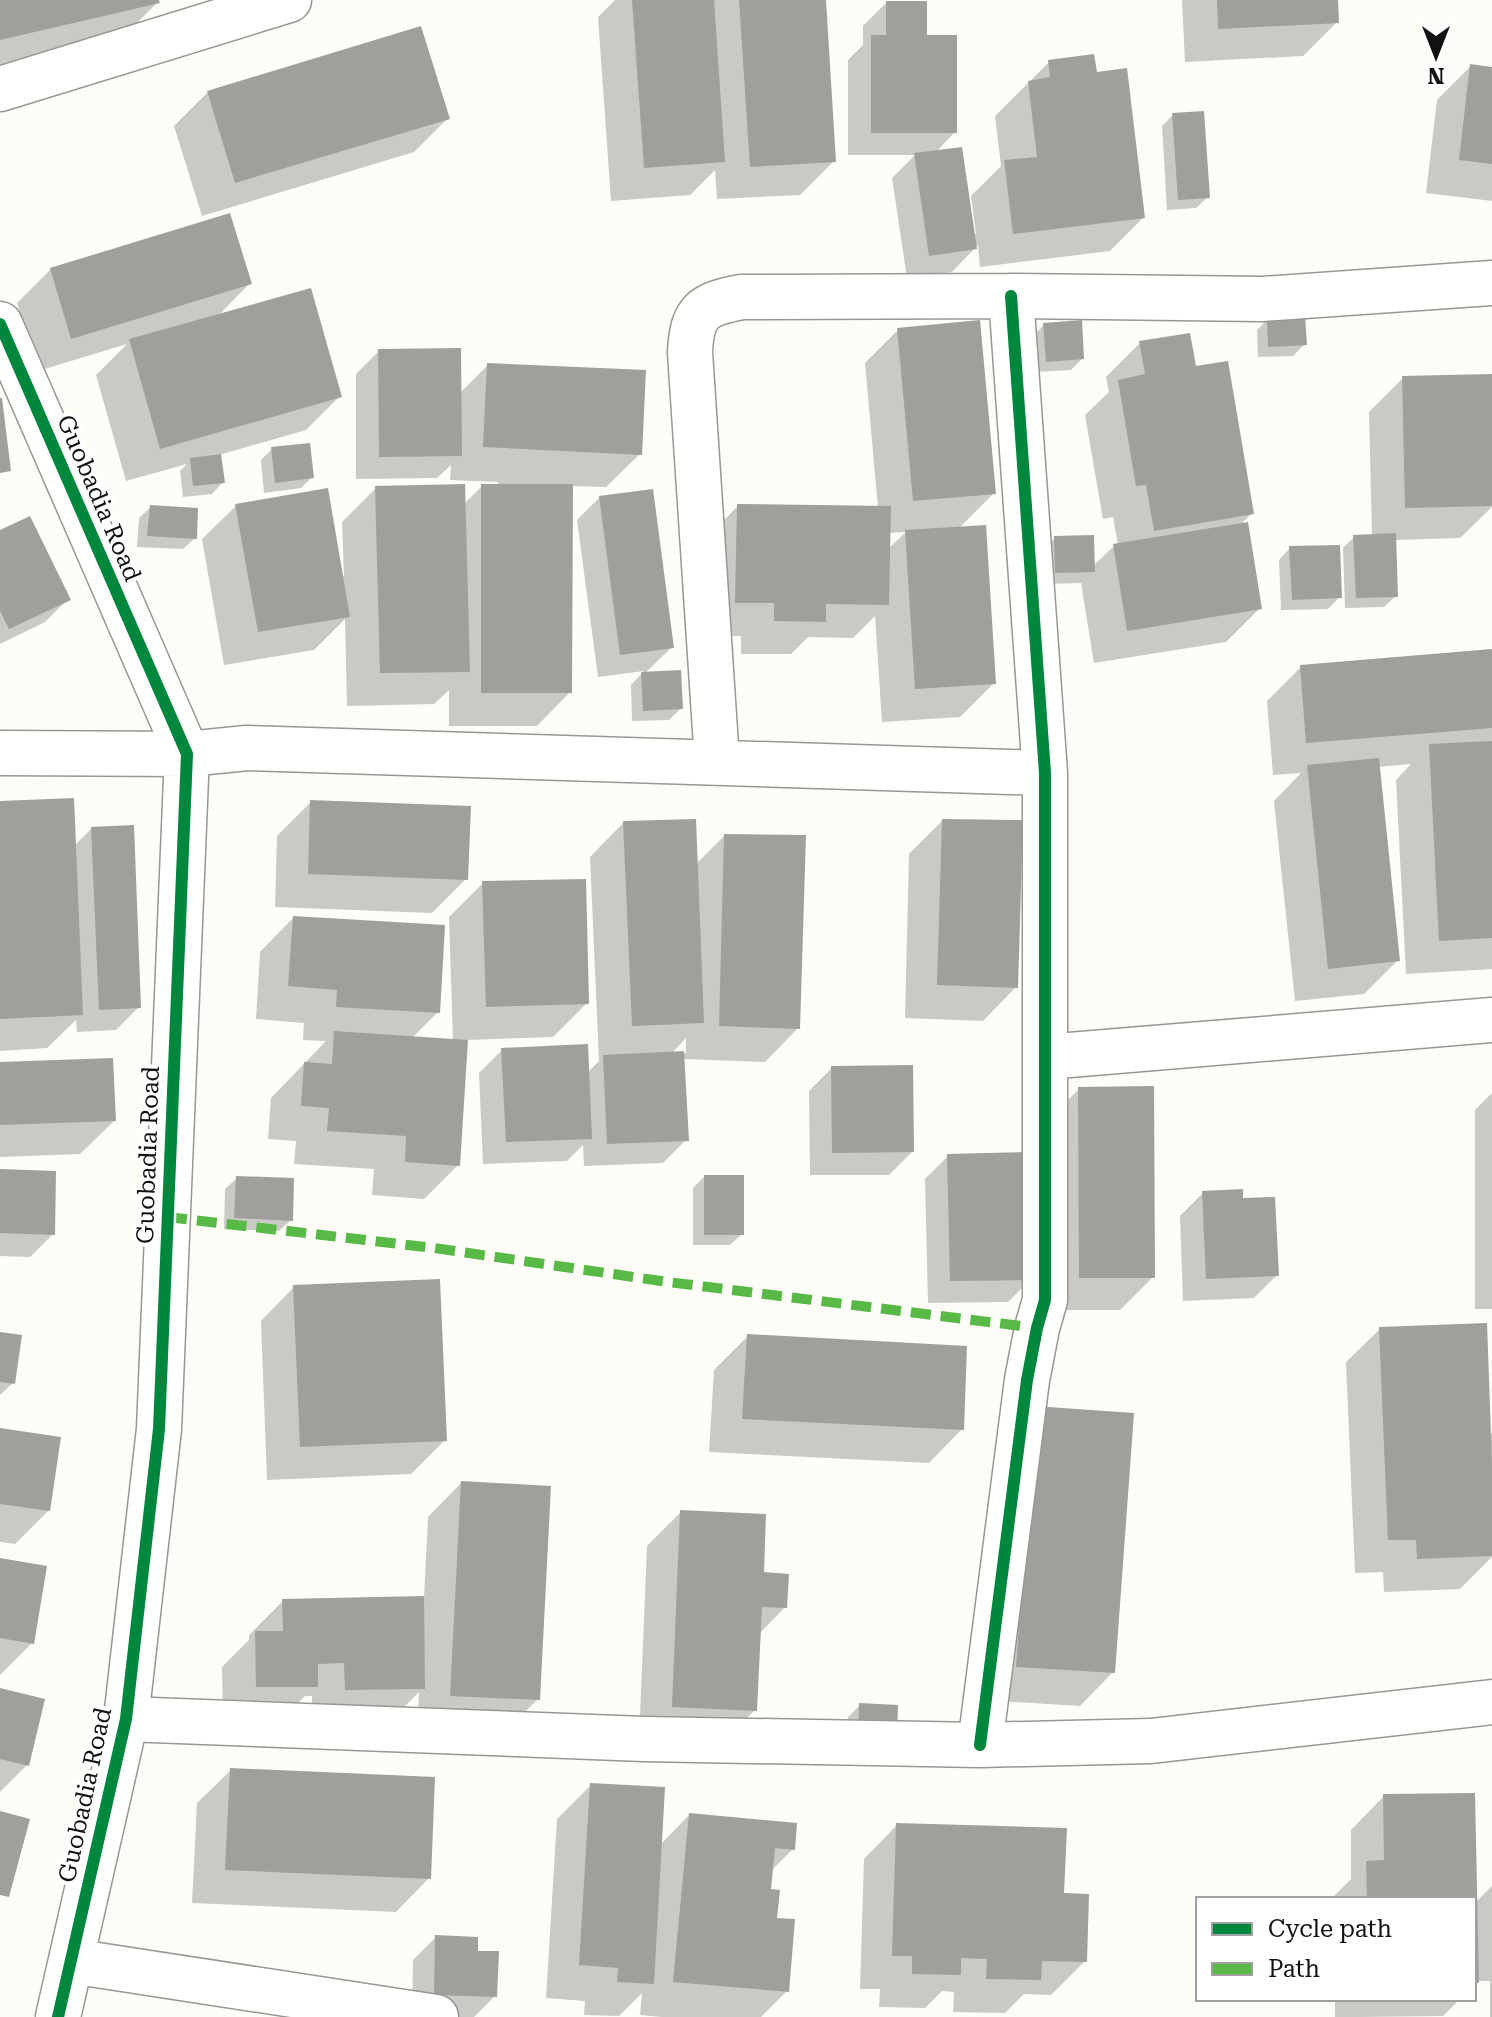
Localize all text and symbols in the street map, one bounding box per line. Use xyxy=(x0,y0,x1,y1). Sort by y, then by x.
north arrow xyxy=(1396,16,1476,96)
text: N xyxy=(1427,63,1444,88)
street label: Guobadia Road xyxy=(51,411,147,585)
street label: Guobadia Road xyxy=(131,1066,165,1244)
street label: Guobadia Road xyxy=(53,1705,117,1885)
legend xyxy=(1196,1897,1476,2001)
text: Cycle path xyxy=(1268,1915,1392,1943)
text: Path xyxy=(1268,1955,1320,1983)

